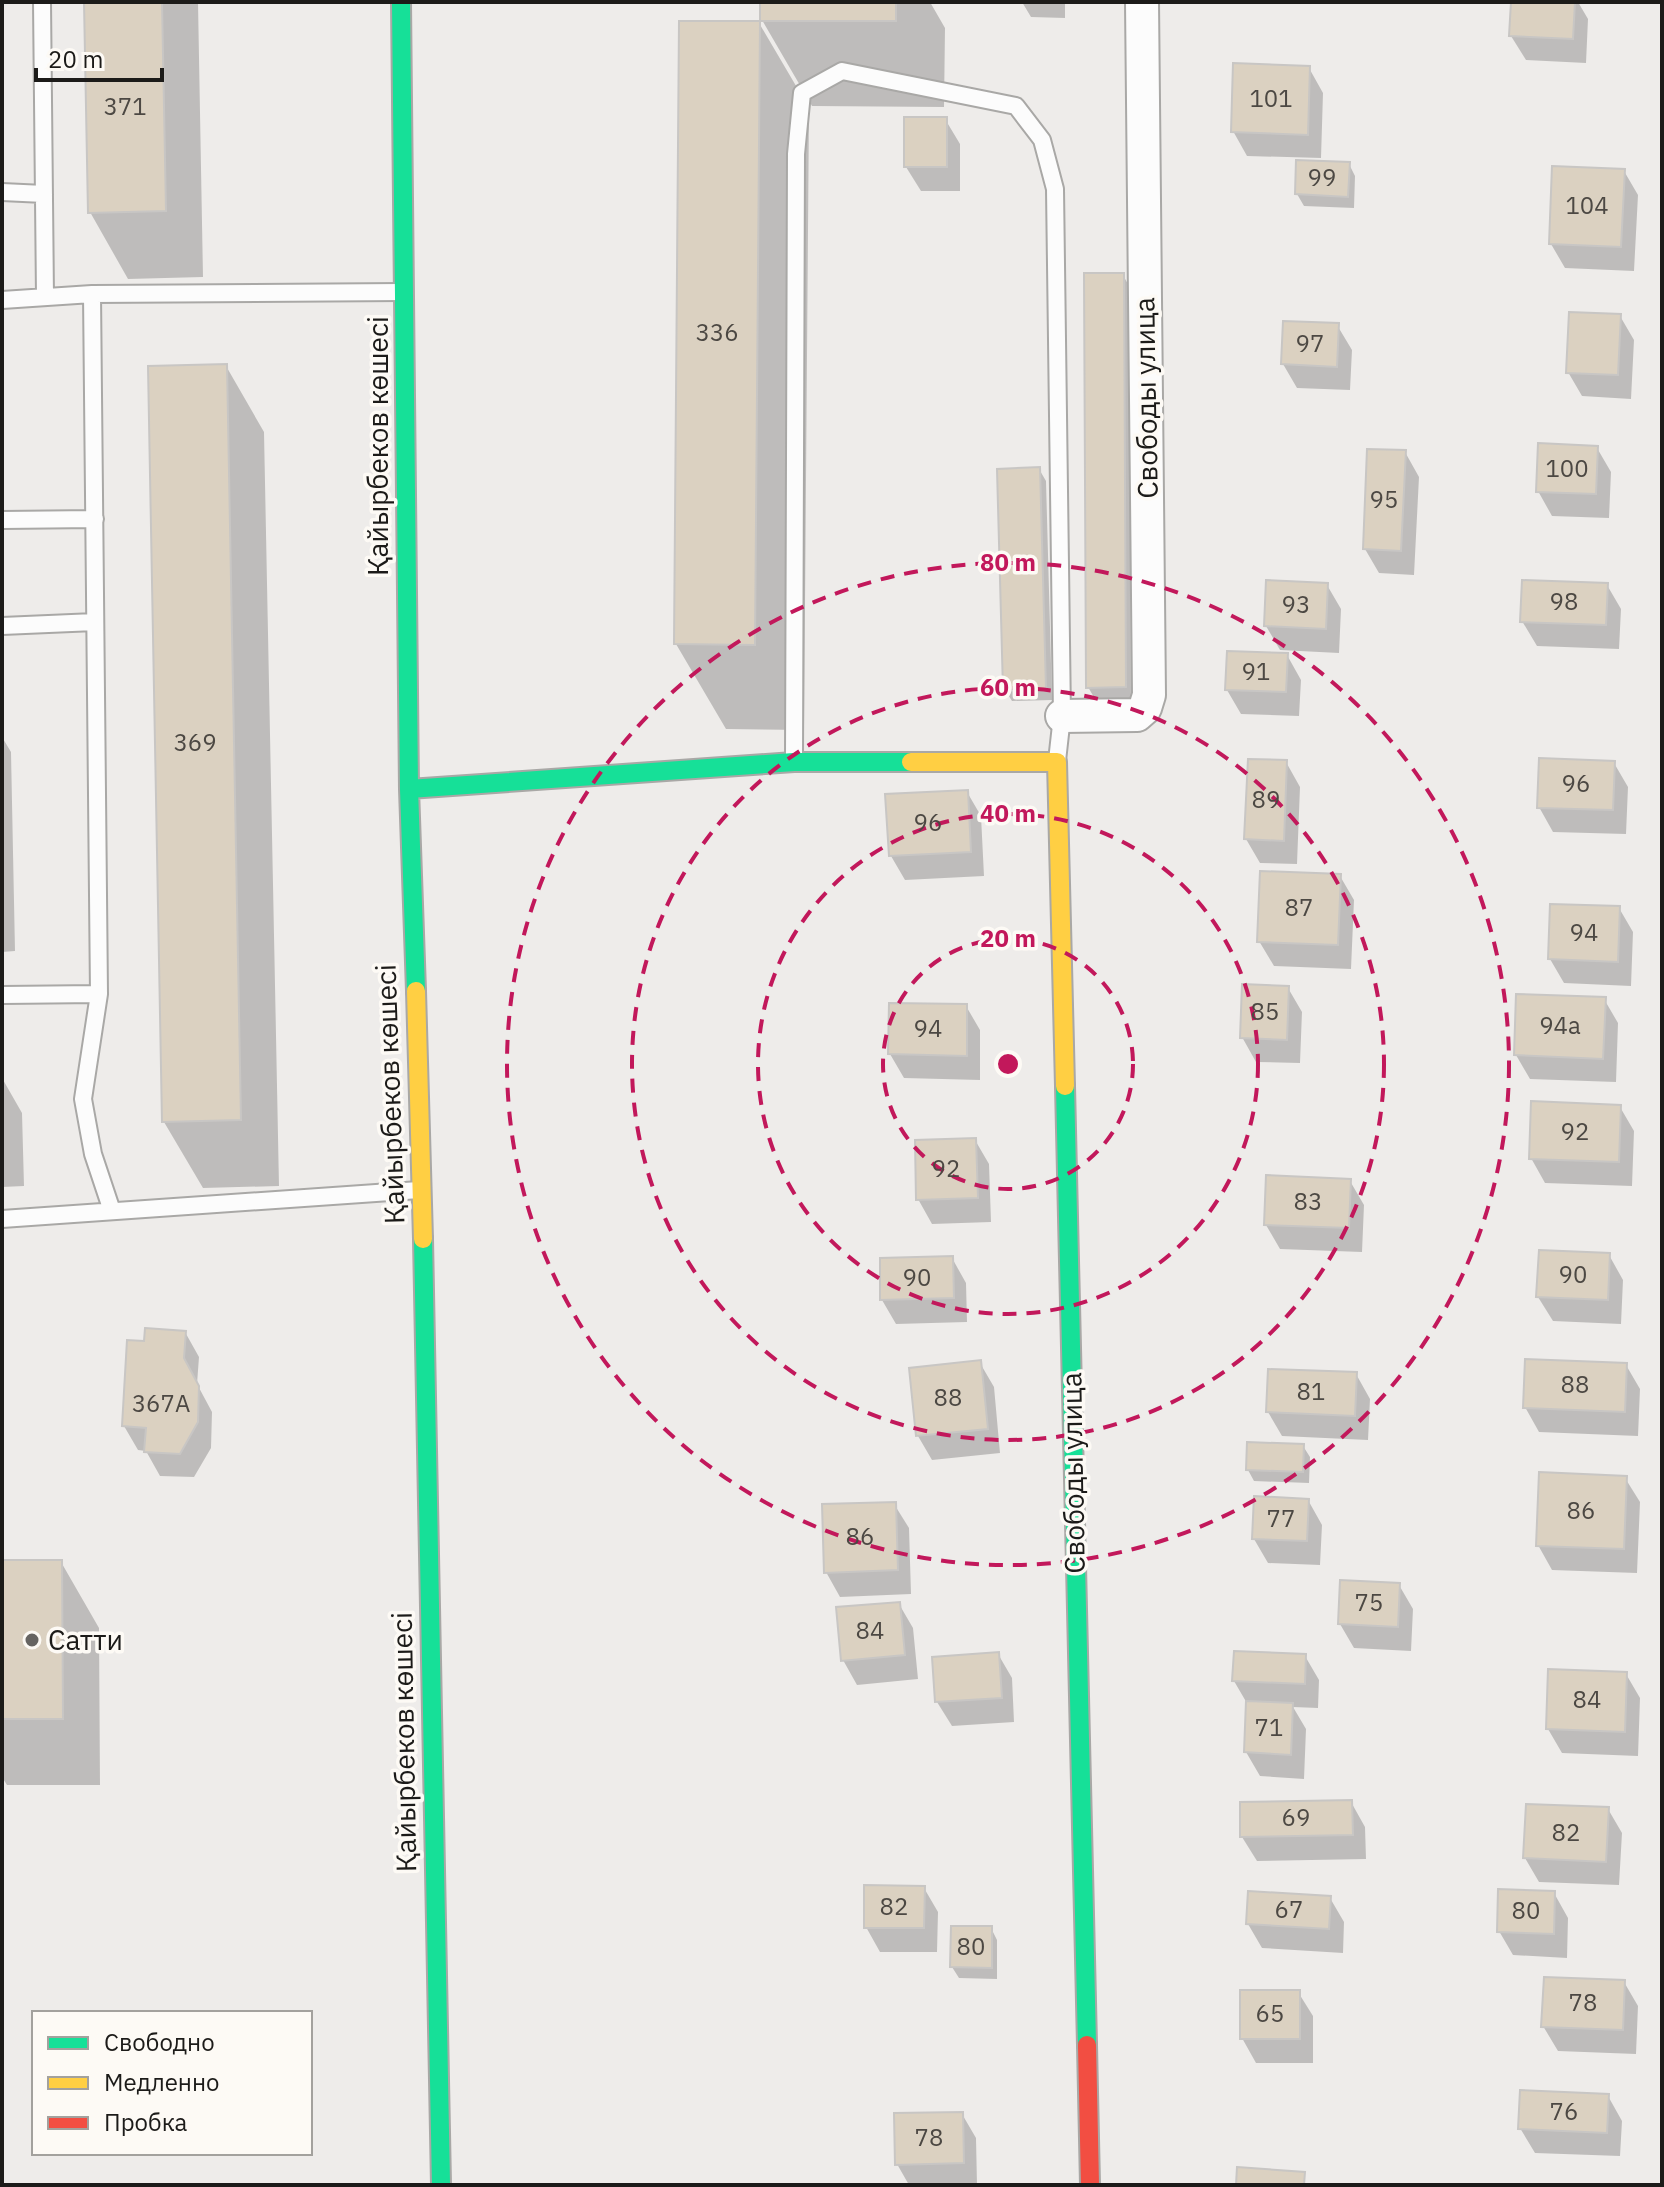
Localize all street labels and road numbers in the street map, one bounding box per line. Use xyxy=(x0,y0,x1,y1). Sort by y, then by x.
street label: Свободы улица xyxy=(1125,297,1166,499)
street label: Қайырбеков көшесі xyxy=(359,316,396,576)
street label: Қайырбеков көшесі xyxy=(366,963,413,1225)
street label: Свободы улица xyxy=(1052,1372,1093,1574)
street label: Қайырбеков көшесі xyxy=(383,1612,424,1872)

